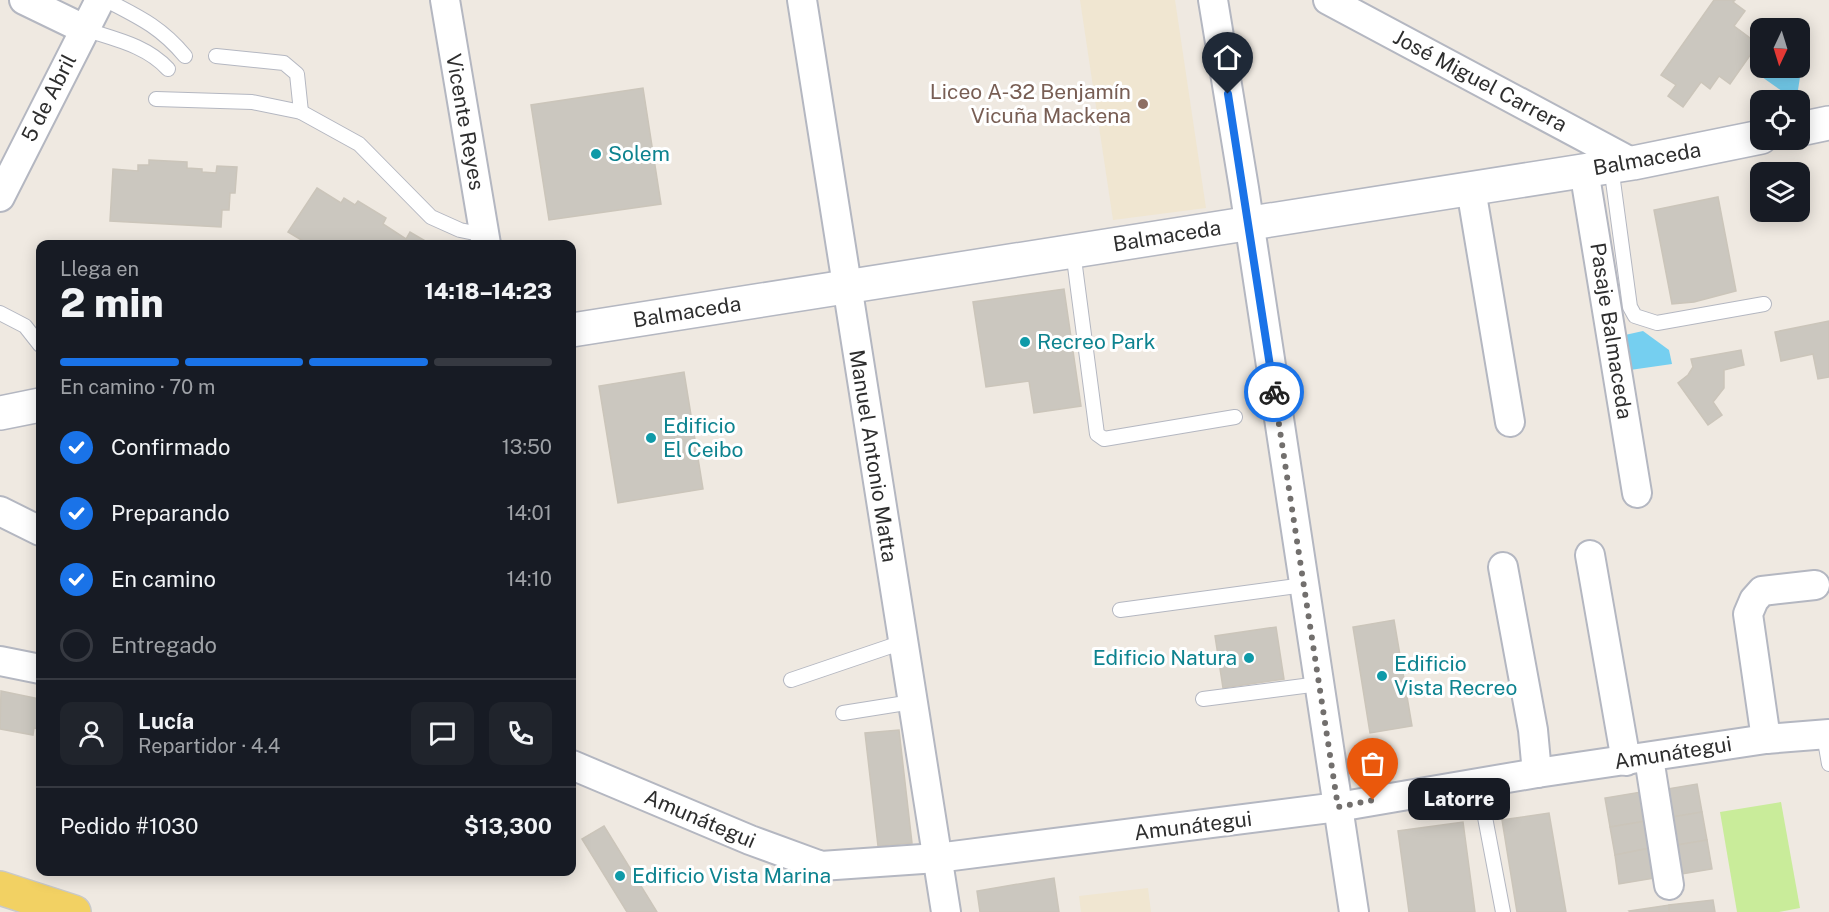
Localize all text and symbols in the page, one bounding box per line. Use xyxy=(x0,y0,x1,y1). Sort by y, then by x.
north arrow xyxy=(1750,18,1810,78)
map controls xyxy=(1750,18,1810,222)
street label: José Miguel Carrera xyxy=(1389,24,1571,137)
pin xyxy=(1202,32,1253,94)
icon: home xyxy=(1211,41,1244,74)
street label: 5 de Abril xyxy=(16,50,81,146)
street label: Vicente Reyes xyxy=(441,52,490,192)
place label: Liceo A-32 Benjamín Vicuña Mackena xyxy=(930,79,1131,128)
button: locate xyxy=(1750,90,1810,150)
marker: Liceo A-32 Benjamín Vicuña Mackena xyxy=(1136,97,1150,111)
street label: Balmaceda xyxy=(1591,137,1703,180)
place label: Solem xyxy=(608,141,670,166)
marker: Solem xyxy=(589,147,603,161)
button: layers xyxy=(1750,162,1810,222)
street label: Balmaceda xyxy=(1111,215,1223,256)
street label: Pasaje Balmaceda xyxy=(1585,241,1638,421)
text: Llega en xyxy=(60,257,139,281)
text: 14:18–14:23 xyxy=(424,278,552,304)
text: 2 min xyxy=(60,280,164,326)
street label: Balmaceda xyxy=(631,291,743,332)
place label: Recreo Park xyxy=(1037,329,1156,354)
marker: Recreo Park xyxy=(1018,335,1032,349)
street label: Manuel Antonio Matta xyxy=(844,348,903,564)
courier xyxy=(1244,362,1304,422)
text: En camino · 70 m xyxy=(60,375,215,399)
icon: bike xyxy=(1258,376,1291,409)
place label: Edificio El Ceibo xyxy=(663,413,743,462)
icon: check xyxy=(60,431,93,464)
marker: Edificio El Ceibo xyxy=(644,431,658,445)
text: Confirmado xyxy=(111,434,230,460)
text: 13:50 xyxy=(502,435,552,459)
icon: check xyxy=(60,497,93,530)
text: Preparando xyxy=(111,500,230,526)
text: 14:01 xyxy=(506,501,552,525)
icon: check xyxy=(60,563,93,596)
text: En camino xyxy=(111,566,216,592)
text: 14:10 xyxy=(506,567,552,591)
text: Entregado xyxy=(111,632,217,658)
place label: Edificio Natura xyxy=(1093,645,1237,670)
marker: Edificio Natura xyxy=(1242,651,1256,665)
place label: Edificio Vista Recreo xyxy=(1394,651,1517,700)
marker: Edificio Vista Recreo xyxy=(1375,669,1389,683)
button: person xyxy=(60,702,123,765)
button: chat xyxy=(411,702,474,765)
button: phone xyxy=(489,702,552,765)
text: Lucía xyxy=(138,708,194,734)
street label: Amunátegui xyxy=(1612,731,1733,774)
text: Repartidor · 4.4 xyxy=(138,734,280,758)
pin xyxy=(1347,738,1398,800)
icon: bag xyxy=(1356,747,1389,780)
callout: Latorre xyxy=(1409,779,1511,821)
street label: Amunátegui xyxy=(641,784,760,853)
text: Latorre xyxy=(1424,787,1494,811)
street label: Amunátegui xyxy=(1133,806,1253,845)
text: Pedido #1030 xyxy=(60,813,198,839)
text: $13,300 xyxy=(464,813,552,839)
place label: Edificio Vista Marina xyxy=(632,863,831,888)
marker: Edificio Vista Marina xyxy=(613,869,627,883)

